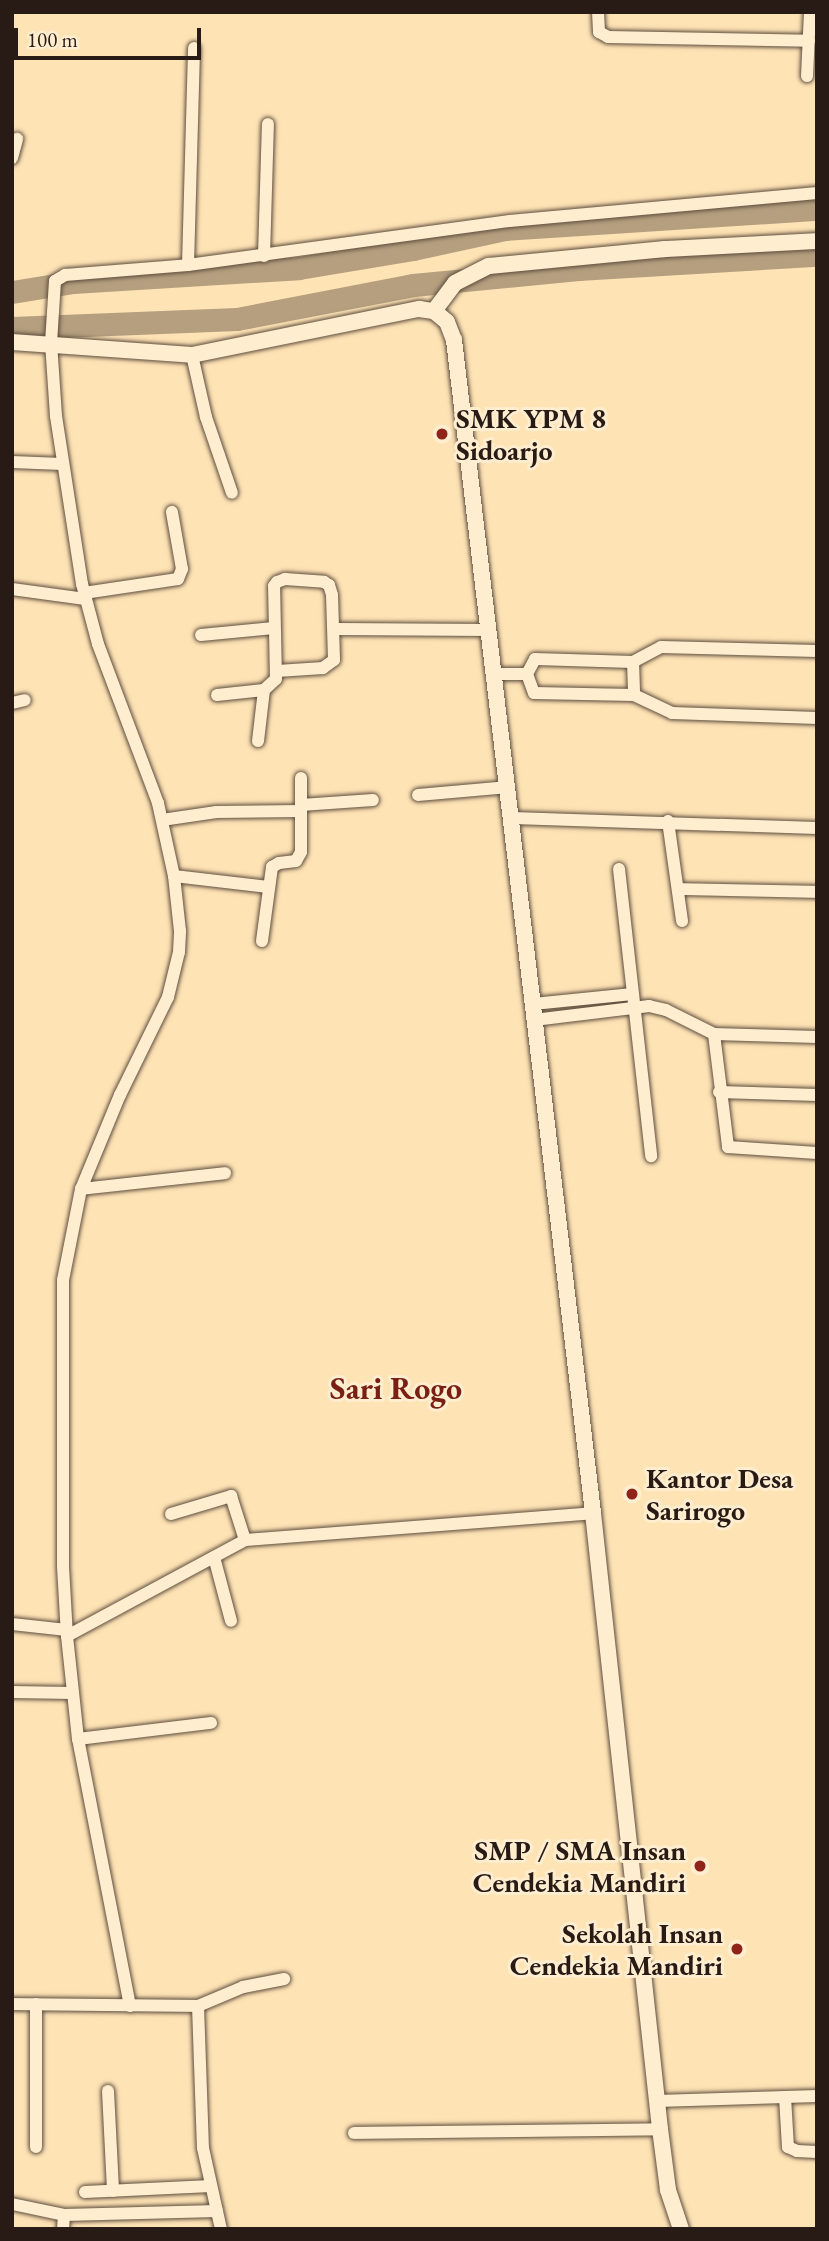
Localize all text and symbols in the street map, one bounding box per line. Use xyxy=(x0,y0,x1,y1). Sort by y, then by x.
scale bar xyxy=(18,14,205,58)
text: 100 m xyxy=(27,26,78,53)
place label: SMK YPM 8 Sidoarjo xyxy=(456,401,606,467)
marker: SMK YPM 8 Sidoarjo xyxy=(434,426,450,442)
district label: Sari Rogo xyxy=(330,1369,462,1407)
place label: Kantor Desa Sarirogo xyxy=(646,1461,793,1527)
marker: Kantor Desa Sarirogo xyxy=(624,1486,640,1502)
place label: SMP / SMA Insan Cendekia Mandiri xyxy=(473,1833,686,1899)
marker: SMP / SMA Insan Cendekia Mandiri xyxy=(692,1858,708,1874)
place label: Sekolah Insan Cendekia Mandiri xyxy=(510,1916,723,1982)
marker: Sekolah Insan Cendekia Mandiri xyxy=(729,1941,745,1957)

